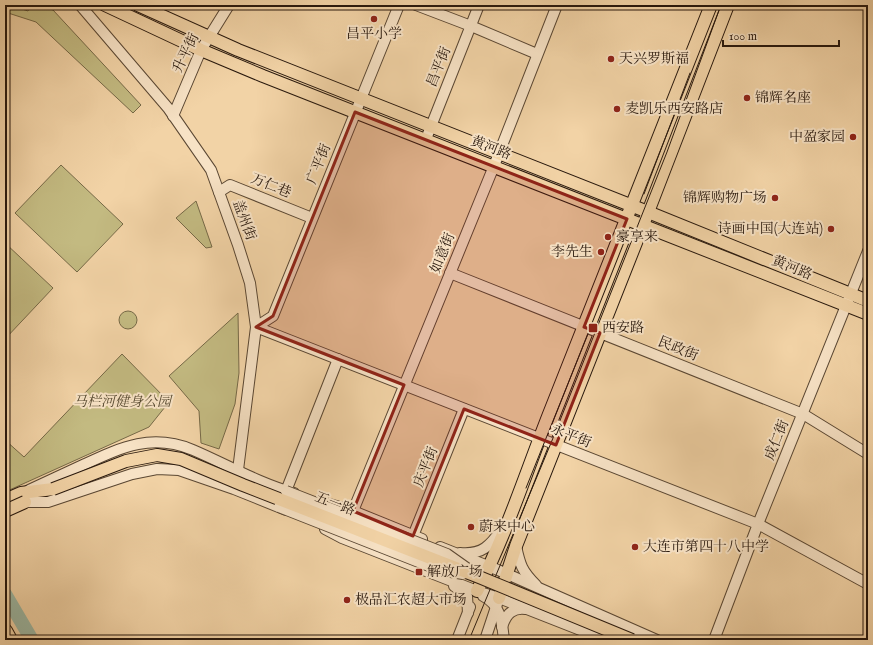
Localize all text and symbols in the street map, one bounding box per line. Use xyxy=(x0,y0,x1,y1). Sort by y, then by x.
marker: 昌平小学 xyxy=(369,14,379,24)
scale bar xyxy=(723,22,839,48)
place label: 昌平小学 xyxy=(346,25,402,43)
text: 100 m xyxy=(729,29,757,44)
street label: 升平街 xyxy=(169,30,203,76)
street label: 昌平街 xyxy=(423,44,455,90)
place label: 天兴罗斯福 xyxy=(619,50,689,68)
marker: 天兴罗斯福 xyxy=(606,54,616,64)
place label: 锦辉名座 xyxy=(755,89,811,107)
marker: 锦辉名座 xyxy=(742,93,752,103)
place label: 麦凯乐西安路店 xyxy=(625,100,723,118)
marker: 麦凯乐西安路店 xyxy=(612,104,622,114)
place label: 中盈家园 xyxy=(789,128,845,146)
street label: 黄河路 xyxy=(468,132,514,164)
marker: 中盈家园 xyxy=(848,132,858,142)
street label: 广平街 xyxy=(303,141,335,187)
street label: 万仁巷 xyxy=(248,170,294,202)
place label: 锦辉购物广场 xyxy=(683,189,767,207)
marker: 锦辉购物广场 xyxy=(770,193,780,203)
street label: 盖州街 xyxy=(228,197,260,243)
place label: 诗画中国(大连站) xyxy=(718,220,823,238)
marker: 诗画中国(大连站) xyxy=(826,224,836,234)
place label: 豪享来 xyxy=(616,228,658,246)
street label: 如意街 xyxy=(427,230,459,276)
marker: 豪享来 xyxy=(603,232,613,242)
place label: 李先生 xyxy=(551,243,593,261)
marker: 李先生 xyxy=(596,247,606,257)
street label: 黄河路 xyxy=(769,252,815,284)
place label: 西安路 xyxy=(602,319,644,337)
marker: 西安路 xyxy=(587,322,599,334)
street label: 民政街 xyxy=(655,333,701,365)
park label: 马栏河健身公园 xyxy=(73,393,173,411)
street label: 成仁街 xyxy=(761,417,793,463)
street label: 永平街 xyxy=(548,420,594,452)
street label: 庆平街 xyxy=(410,444,442,490)
street label: 五一路 xyxy=(312,488,358,520)
place label: 蔚来中心 xyxy=(479,518,535,536)
marker: 蔚来中心 xyxy=(466,522,476,532)
place label: 大连市第四十八中学 xyxy=(643,538,769,556)
marker: 大连市第四十八中学 xyxy=(630,542,640,552)
place label: 解放广场 xyxy=(427,563,483,581)
marker: 解放广场 xyxy=(414,567,424,577)
place label: 极品汇农超大市场 xyxy=(355,591,467,609)
marker: 极品汇农超大市场 xyxy=(342,595,352,605)

